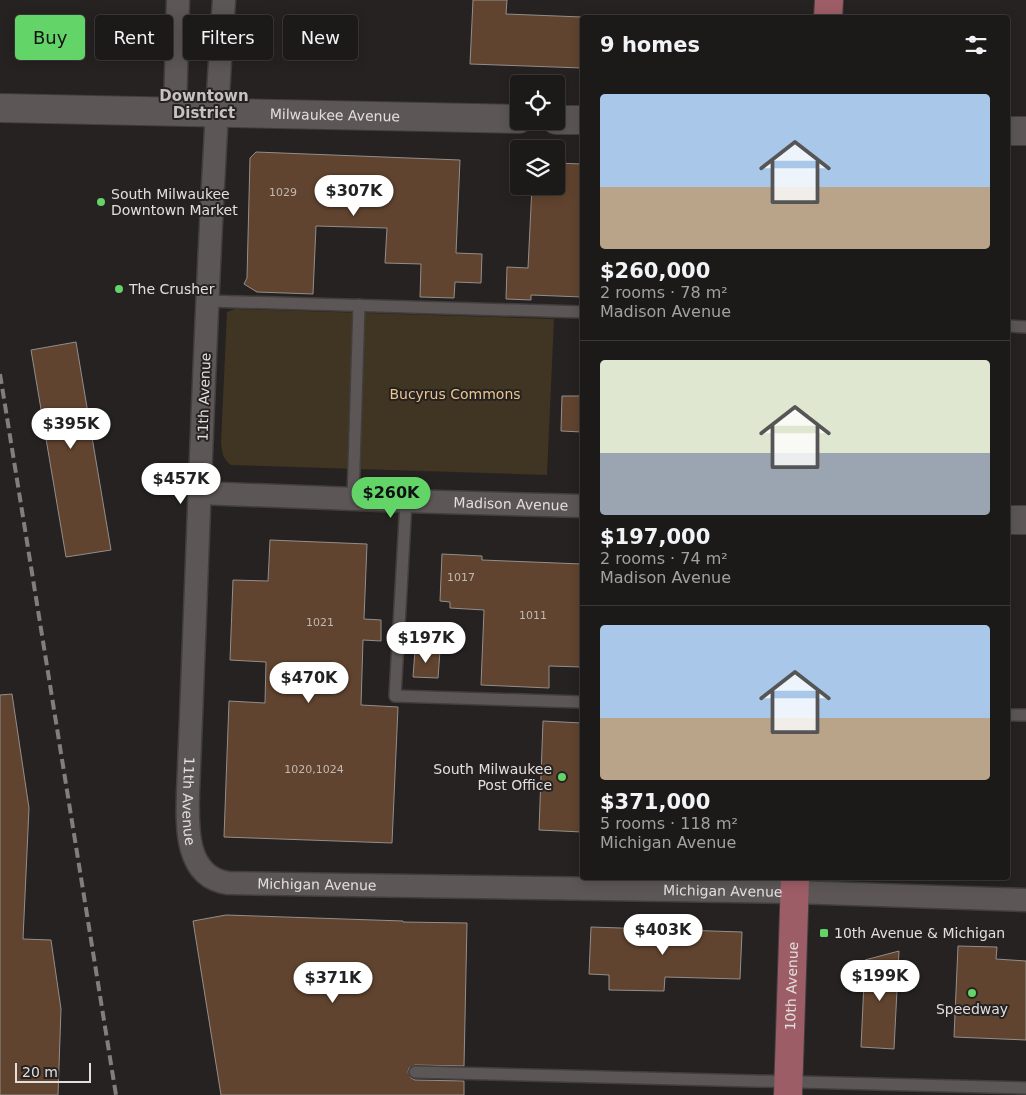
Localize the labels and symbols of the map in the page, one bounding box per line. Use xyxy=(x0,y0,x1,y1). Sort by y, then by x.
district label: Downtown District xyxy=(159,87,249,122)
street label: Milwaukee Avenue xyxy=(270,106,400,124)
pin: $307K xyxy=(319,174,389,217)
place label: South Milwaukee Downtown Market xyxy=(111,186,238,218)
house number: 1029 xyxy=(269,186,297,199)
marker: South Milwaukee Downtown Market xyxy=(95,196,107,208)
place label: The Crusher xyxy=(128,281,215,297)
marker: The Crusher xyxy=(113,283,125,295)
street label: 11th Avenue xyxy=(194,352,214,442)
park label: Bucyrus Commons xyxy=(389,386,521,402)
pin: $395K xyxy=(36,408,106,450)
pin: $457K xyxy=(146,462,216,505)
pin: $260K xyxy=(356,476,426,519)
street label: Madison Avenue xyxy=(453,494,568,514)
house number: 1017 xyxy=(447,571,475,584)
house number: 1011 xyxy=(519,609,547,622)
house number: 1021 xyxy=(306,616,334,629)
pin: $197K xyxy=(391,622,461,664)
pin: $470K xyxy=(274,662,344,704)
street label: 11th Avenue xyxy=(180,756,199,847)
place label: South Milwaukee Post Office xyxy=(433,761,552,793)
house number: 1020,1024 xyxy=(284,763,344,776)
marker: South Milwaukee Post Office xyxy=(556,771,568,783)
street label: Michigan Avenue xyxy=(257,875,377,893)
street label: Michigan Avenue xyxy=(663,882,783,900)
pin: $403K xyxy=(628,914,698,956)
place label: 10th Avenue & Michigan xyxy=(834,925,1005,941)
marker: 10th Avenue & Michigan xyxy=(818,927,830,939)
street label: 10th Avenue xyxy=(782,941,801,1031)
pin: $199K xyxy=(845,960,915,1002)
pin: $371K xyxy=(298,962,368,1004)
marker: Speedway xyxy=(966,987,978,999)
place label: Speedway xyxy=(936,1001,1008,1017)
scale bar xyxy=(15,1060,91,1083)

